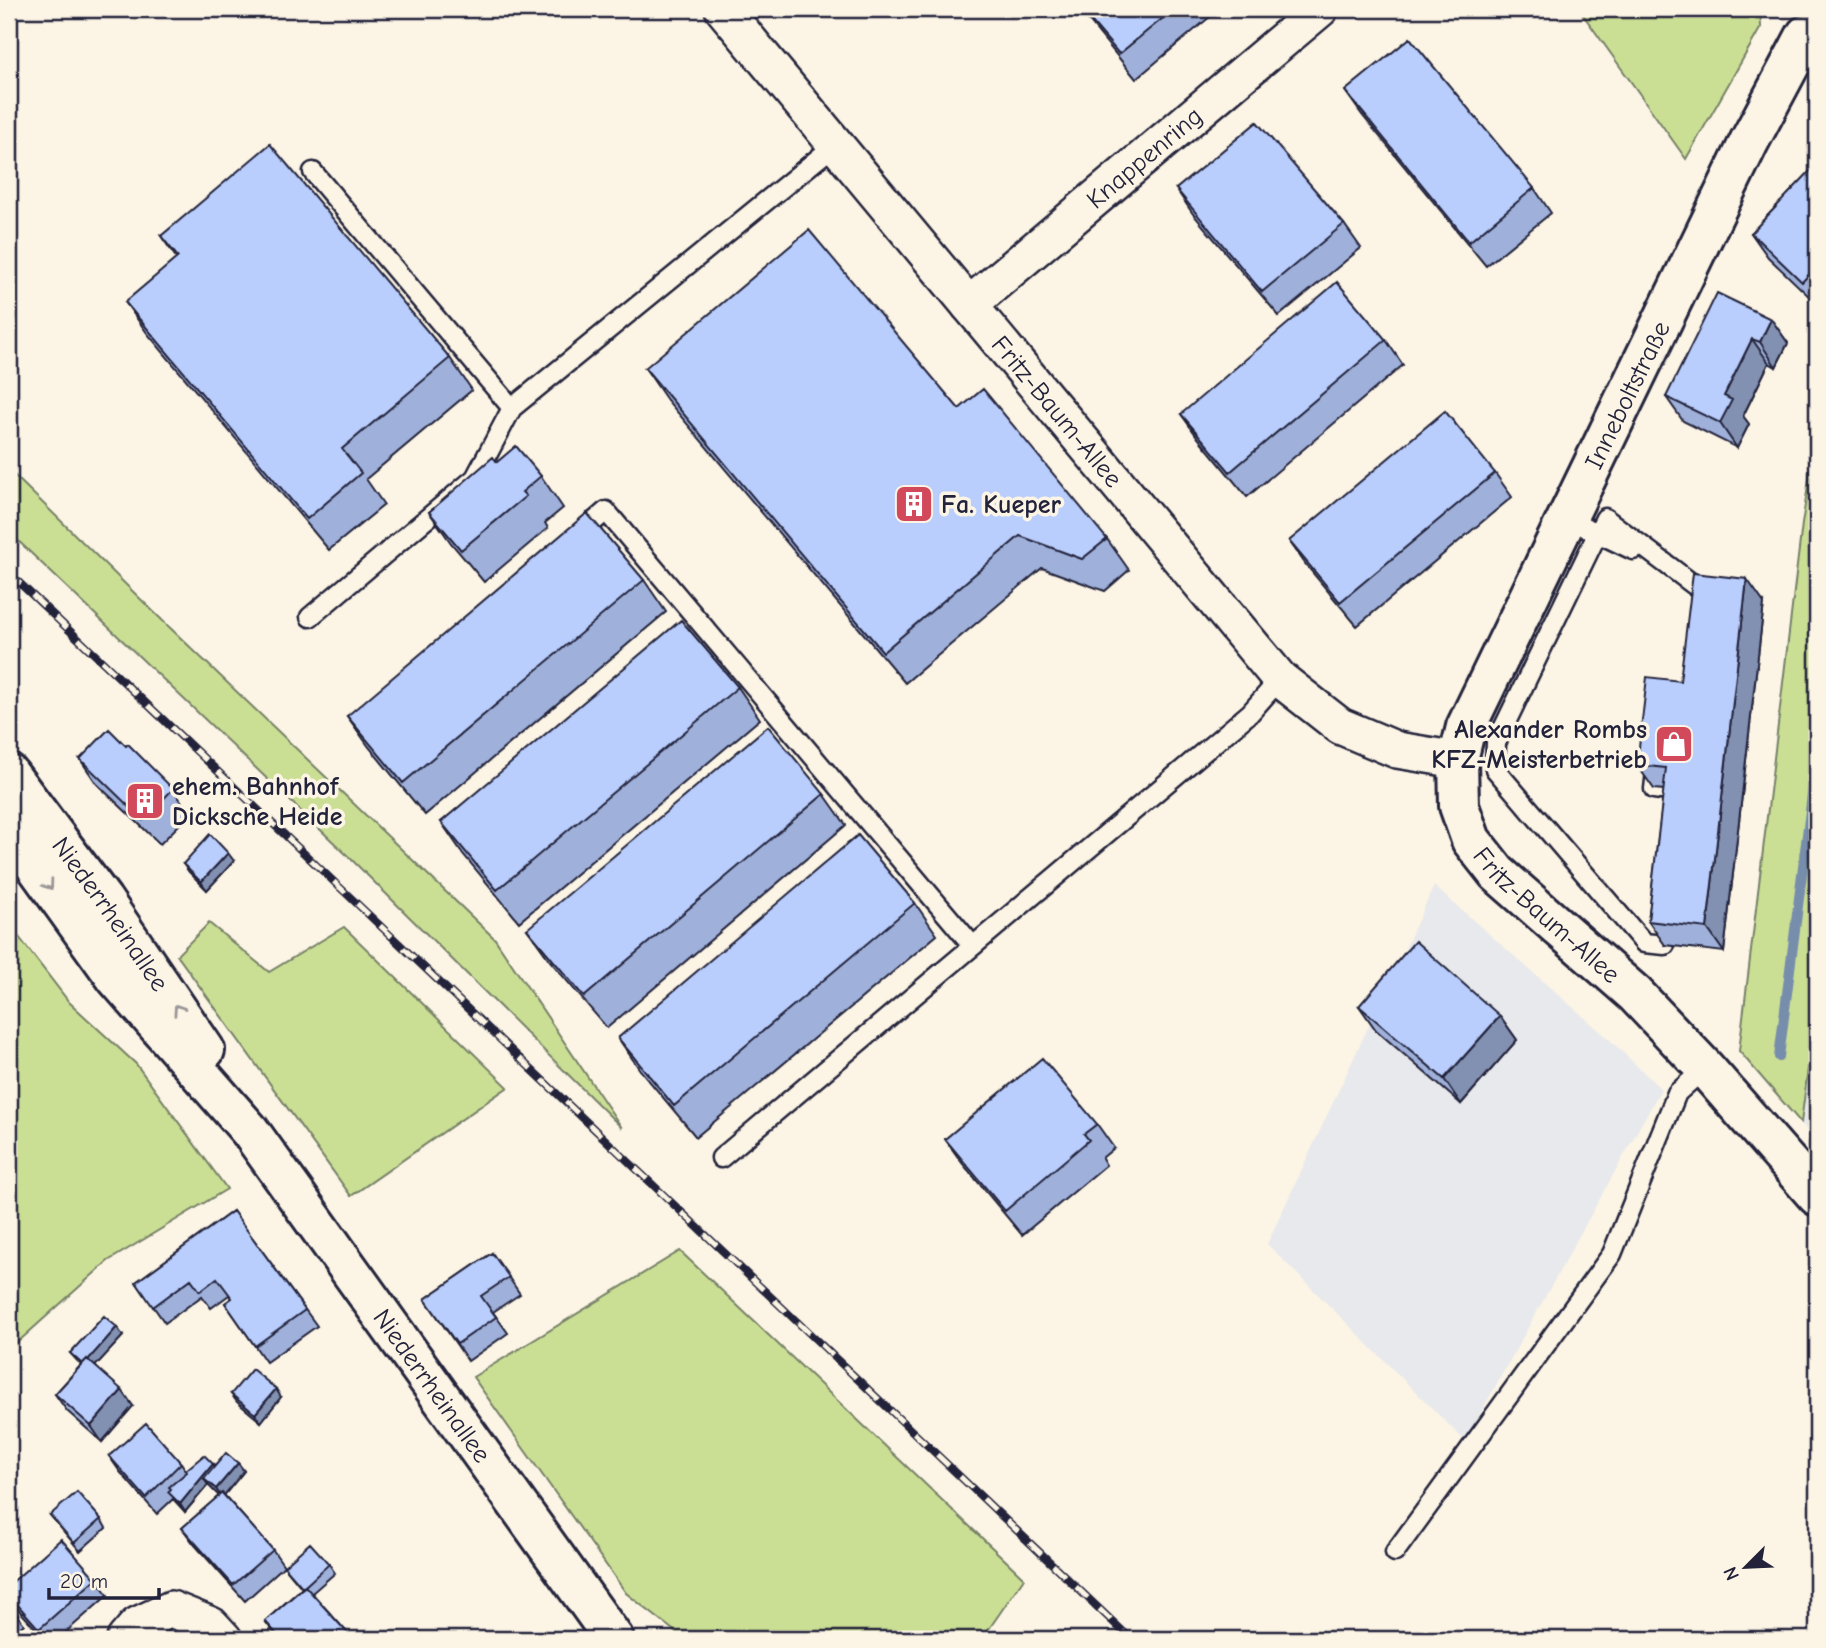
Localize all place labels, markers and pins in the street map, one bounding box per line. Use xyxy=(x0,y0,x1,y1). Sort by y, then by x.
building icon: Fa. Kueper xyxy=(893,483,935,525)
place label: Fa. Kueper xyxy=(941,490,1061,520)
place label: Alexander Rombs KFZ-Meisterbetrieb xyxy=(1431,715,1647,775)
shop icon: Alexander Rombs KFZ-Meisterbetrieb xyxy=(1653,723,1695,765)
place label: ehem. Bahnhof Dicksche Heide xyxy=(172,772,343,832)
building icon: ehem. Bahnhof Dicksche Heide xyxy=(124,780,166,822)

